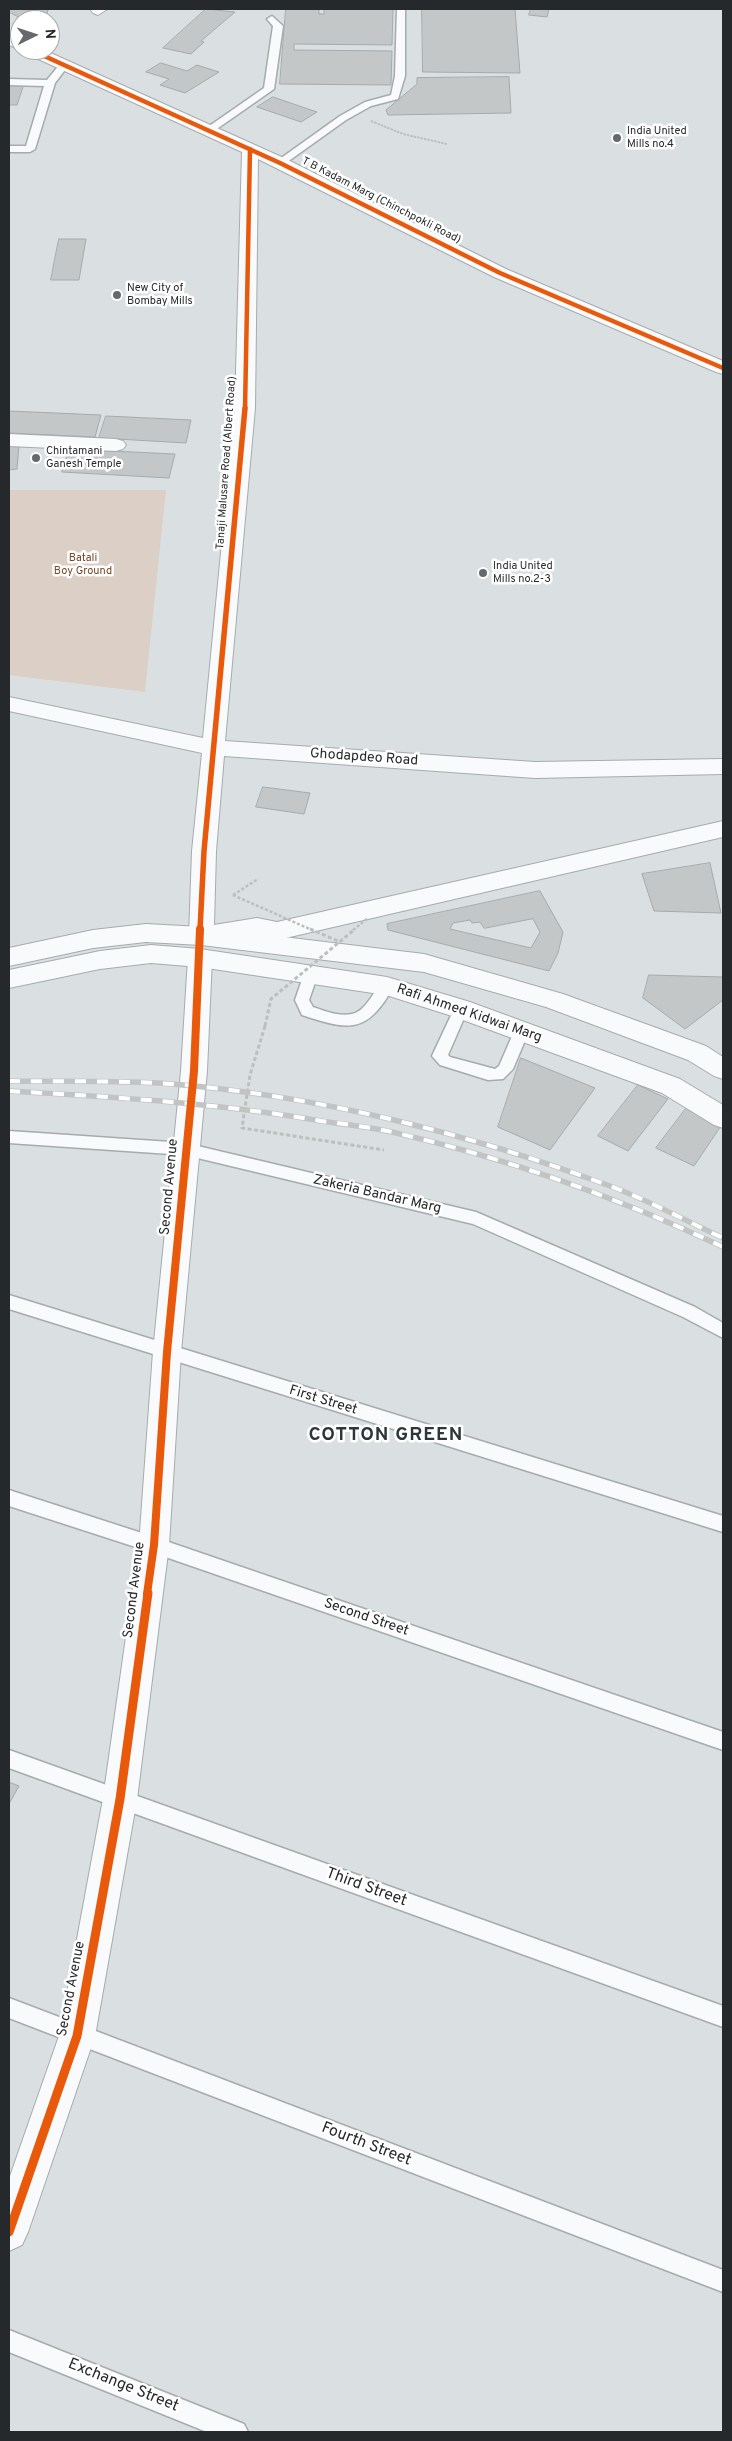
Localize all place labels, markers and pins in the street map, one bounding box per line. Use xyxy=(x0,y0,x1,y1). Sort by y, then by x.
place label: India United Mills no.4 xyxy=(627,125,687,151)
marker: India United Mills no.4 xyxy=(611,132,623,144)
place label: New City of Bombay Mills xyxy=(127,282,193,308)
marker: New City of Bombay Mills xyxy=(111,289,123,301)
place label: Chintamani Ganesh Temple xyxy=(46,445,122,471)
marker: Chintamani Ganesh Temple xyxy=(30,452,42,464)
place label: India United Mills no.2-3 xyxy=(493,560,553,586)
marker: India United Mills no.2-3 xyxy=(477,567,489,579)

